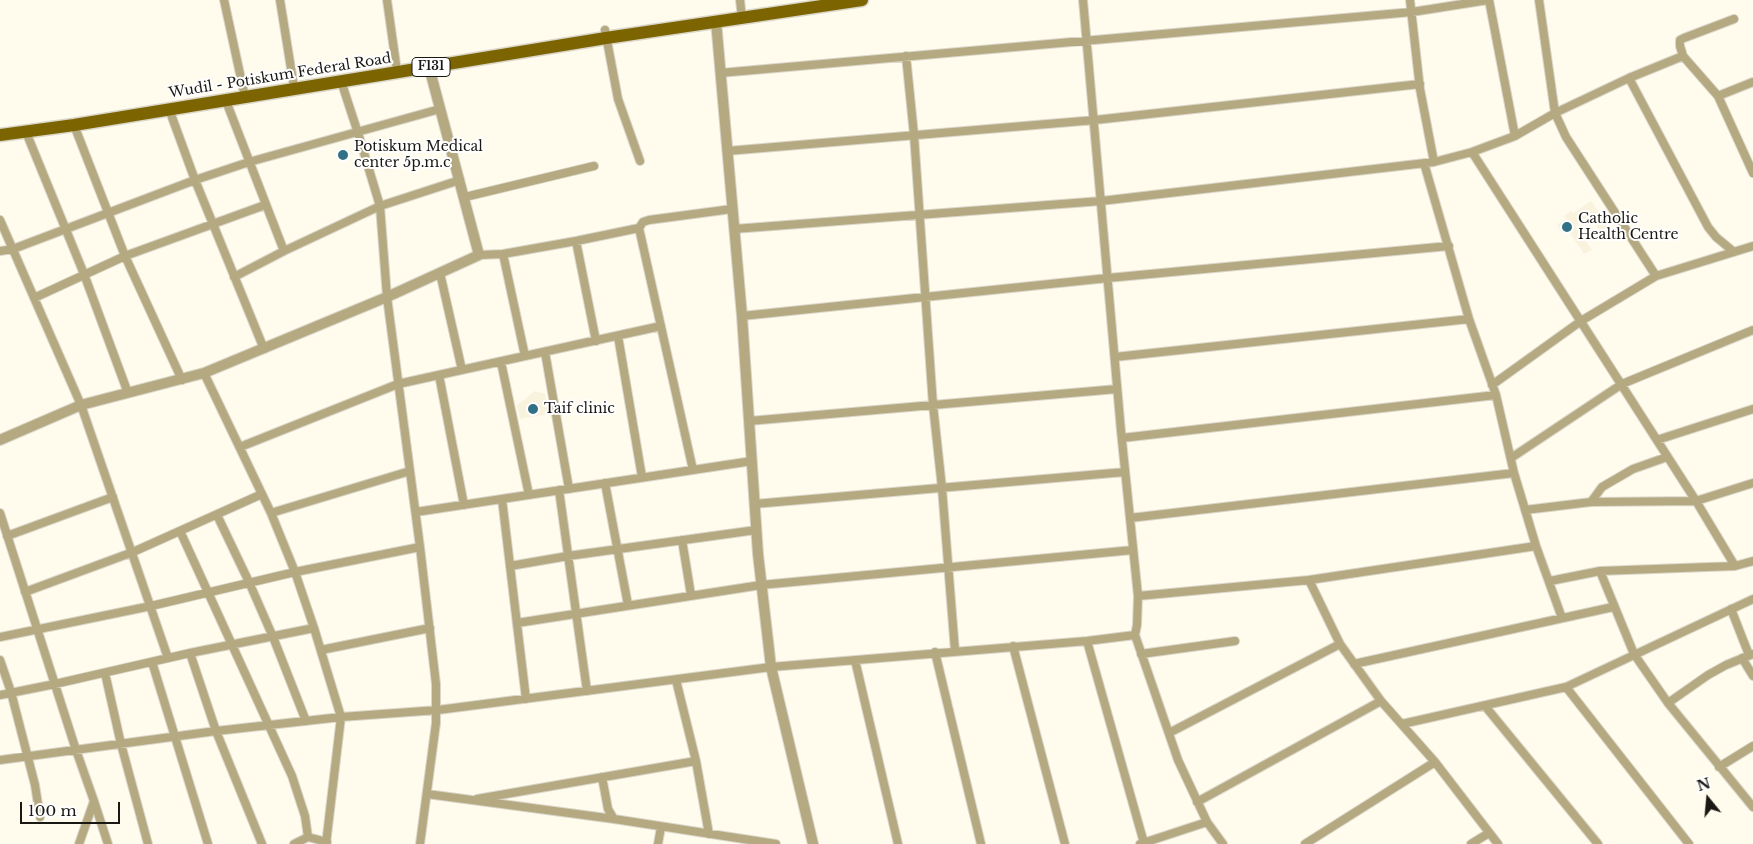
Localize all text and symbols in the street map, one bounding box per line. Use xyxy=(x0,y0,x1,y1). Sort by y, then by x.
street label: Wudil - Potiskum Federal Road xyxy=(168,50,392,102)
road number: F131 xyxy=(412,58,450,76)
place label: Potiskum Medical center 5p.m.c xyxy=(354,139,483,172)
marker: Potiskum Medical center 5p.m.c xyxy=(336,148,350,162)
place label: Catholic Health Centre xyxy=(1578,211,1679,243)
marker: Catholic Health Centre xyxy=(1560,220,1574,234)
place label: Taif clinic xyxy=(544,401,615,417)
marker: Taif clinic xyxy=(526,402,540,416)
north arrow xyxy=(1683,774,1733,824)
text: N xyxy=(1695,774,1713,795)
scale bar xyxy=(22,792,122,824)
text: 100 m xyxy=(28,801,77,820)

